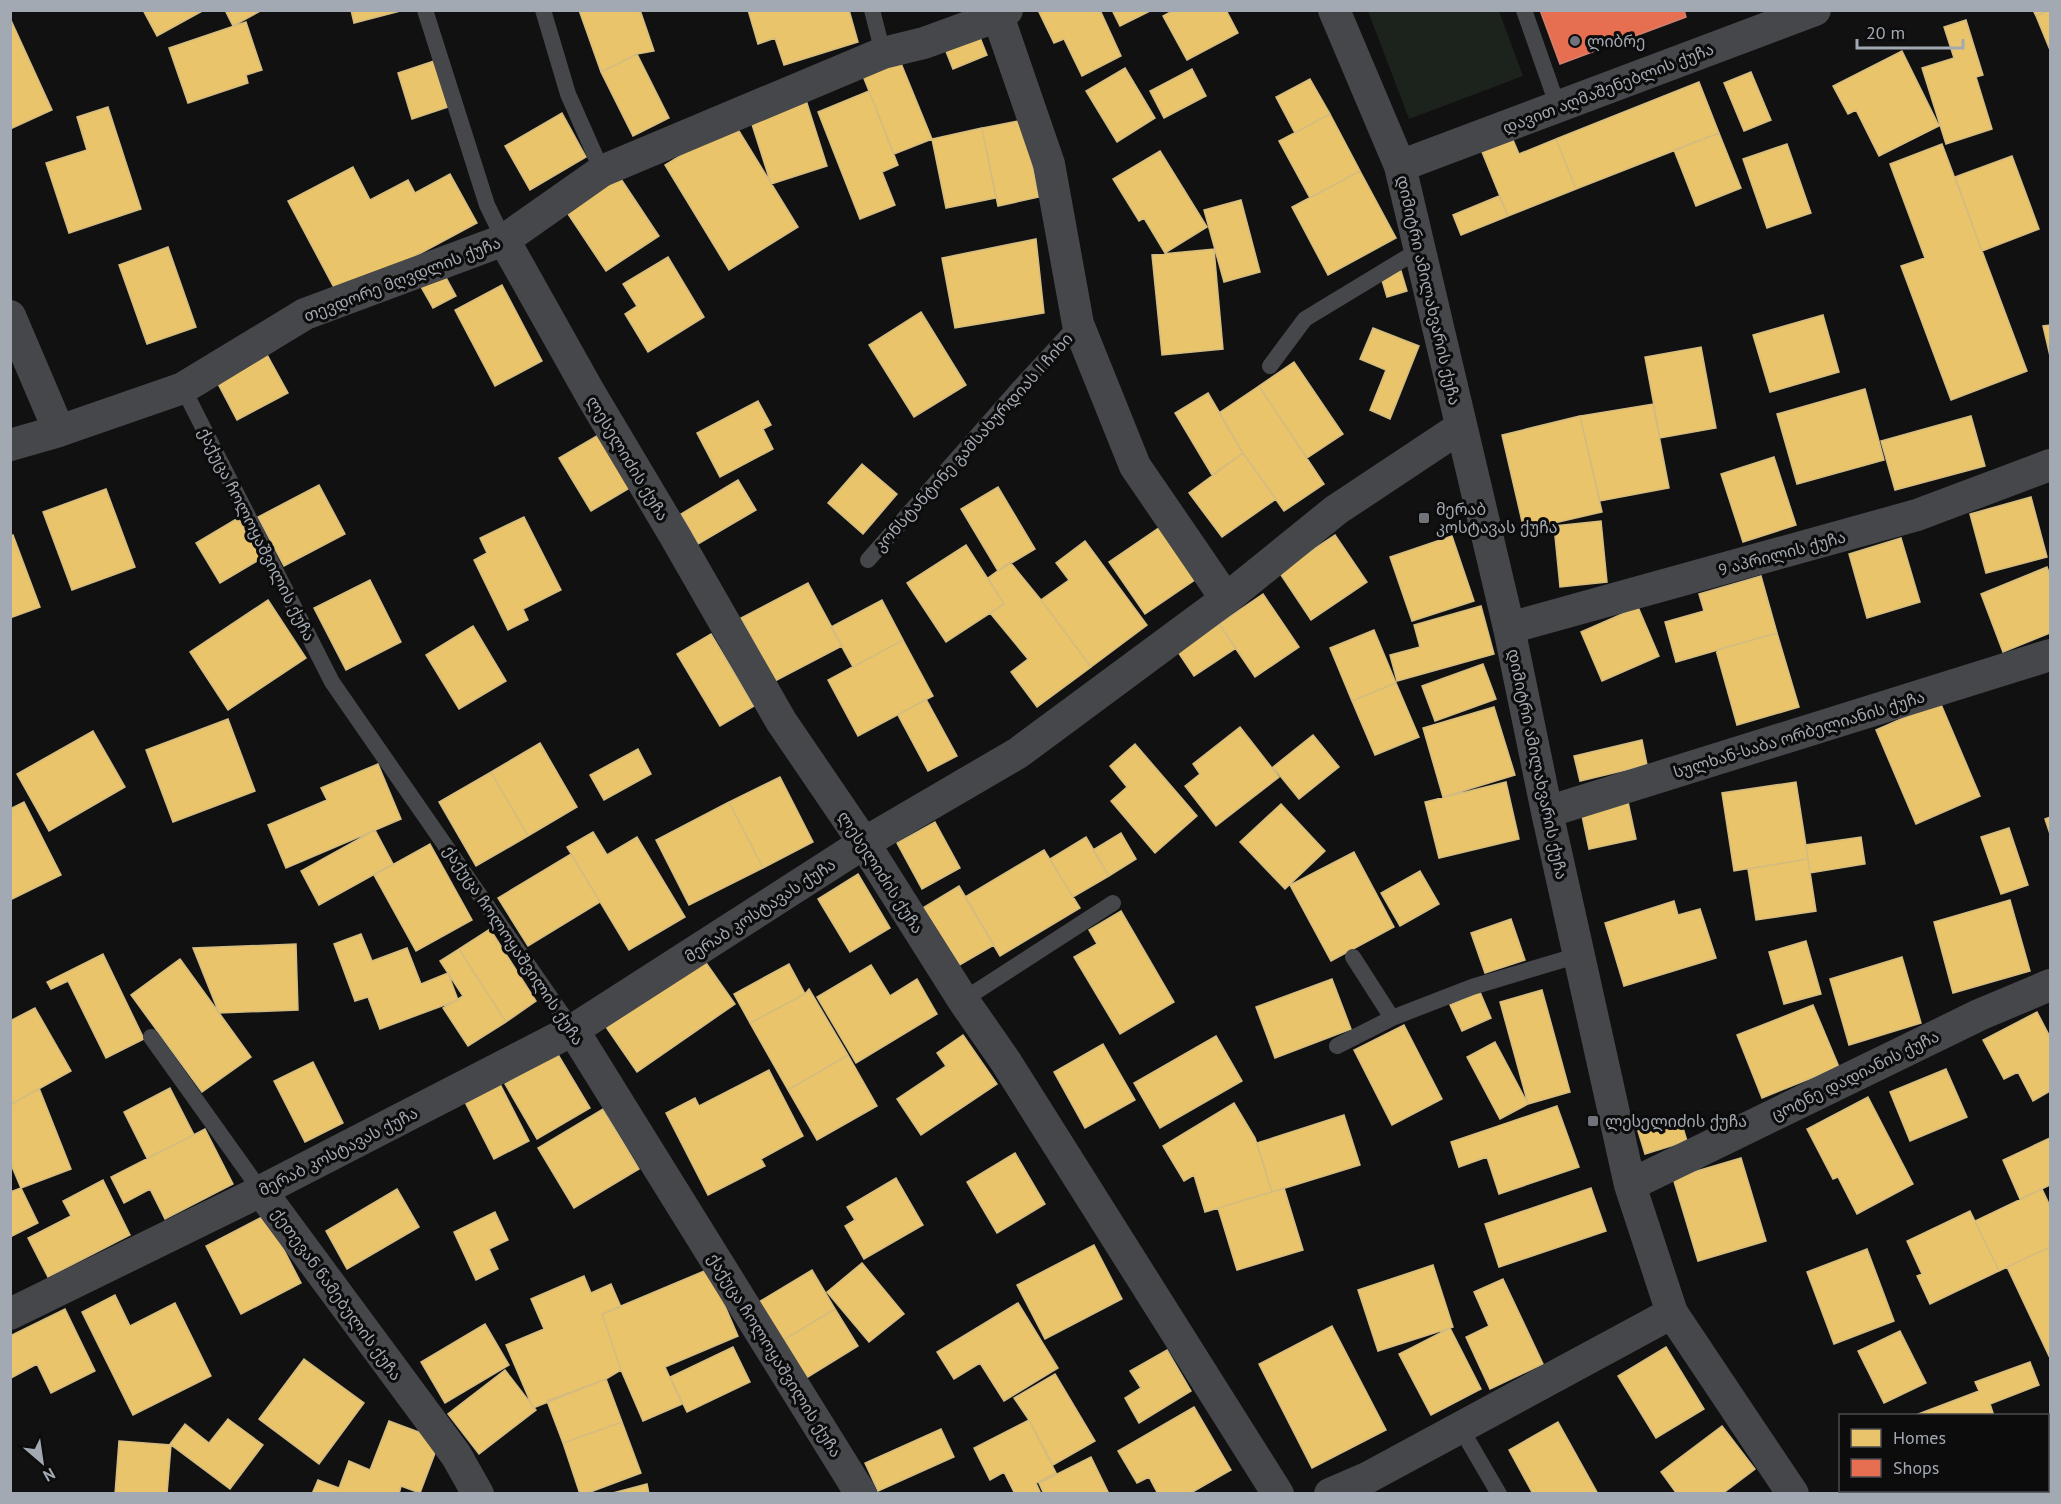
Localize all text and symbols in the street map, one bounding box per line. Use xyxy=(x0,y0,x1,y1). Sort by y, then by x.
scale bar xyxy=(1857,12,1964,50)
text: 20 m xyxy=(1866,21,1905,44)
place label: ლიბრე xyxy=(1587,31,1645,52)
marker: ლიბრე xyxy=(1568,34,1582,48)
street label: დავით აღმაშენებლის ქუჩა xyxy=(1500,38,1717,139)
street label: დიმიტრი ამილახვარის ქუჩა xyxy=(1392,173,1465,407)
street label: თევდორე მღვდლის ქუჩა xyxy=(301,232,504,327)
street label: კონსტანტინე გამსახურდიას I ჩიხი xyxy=(869,329,1077,556)
street label: ლესელიძის ქუჩა xyxy=(582,392,673,525)
street label: ქაქუცა ჩოლოყაშვილის ქუჩა xyxy=(193,424,320,645)
place label: მერაბ კოსტავას ქუჩა xyxy=(1436,499,1557,537)
marker: მერაბ კოსტავას ქუჩა xyxy=(1417,511,1431,525)
street label: 9 აპრილის ქუჩა xyxy=(1716,526,1848,581)
street label: დიმიტრი ამილახვარის ქუჩა xyxy=(1503,647,1572,881)
street label: სულხან-საბა ორბელიანის ქუჩა xyxy=(1671,686,1927,783)
street label: ლესელიძის ქუჩა xyxy=(833,807,928,938)
street label: ქაქუცა ჩოლოყაშვილის ქუჩა xyxy=(439,841,589,1049)
street label: მერაბ კოსტავას ქუჩა xyxy=(681,854,839,966)
street label: ცოტნე დადიანის ქუჩა xyxy=(1768,1026,1942,1125)
street label: მერაბ კოსტავას ქუჩა xyxy=(255,1102,421,1200)
place label: ლესელიძის ქუჩა xyxy=(1605,1111,1747,1132)
marker: ლესელიძის ქუჩა xyxy=(1586,1114,1600,1128)
street label: ქეთევან წამებულის ქუჩა xyxy=(267,1204,406,1385)
street label: ქაქუცა ჩოლოყაშვილის ქუჩა xyxy=(703,1249,846,1461)
legend xyxy=(1839,1414,2049,1492)
text: Homes xyxy=(1893,1426,1946,1449)
north arrow xyxy=(12,1432,72,1492)
text: Shops xyxy=(1893,1456,1939,1479)
text: N xyxy=(40,1464,59,1486)

